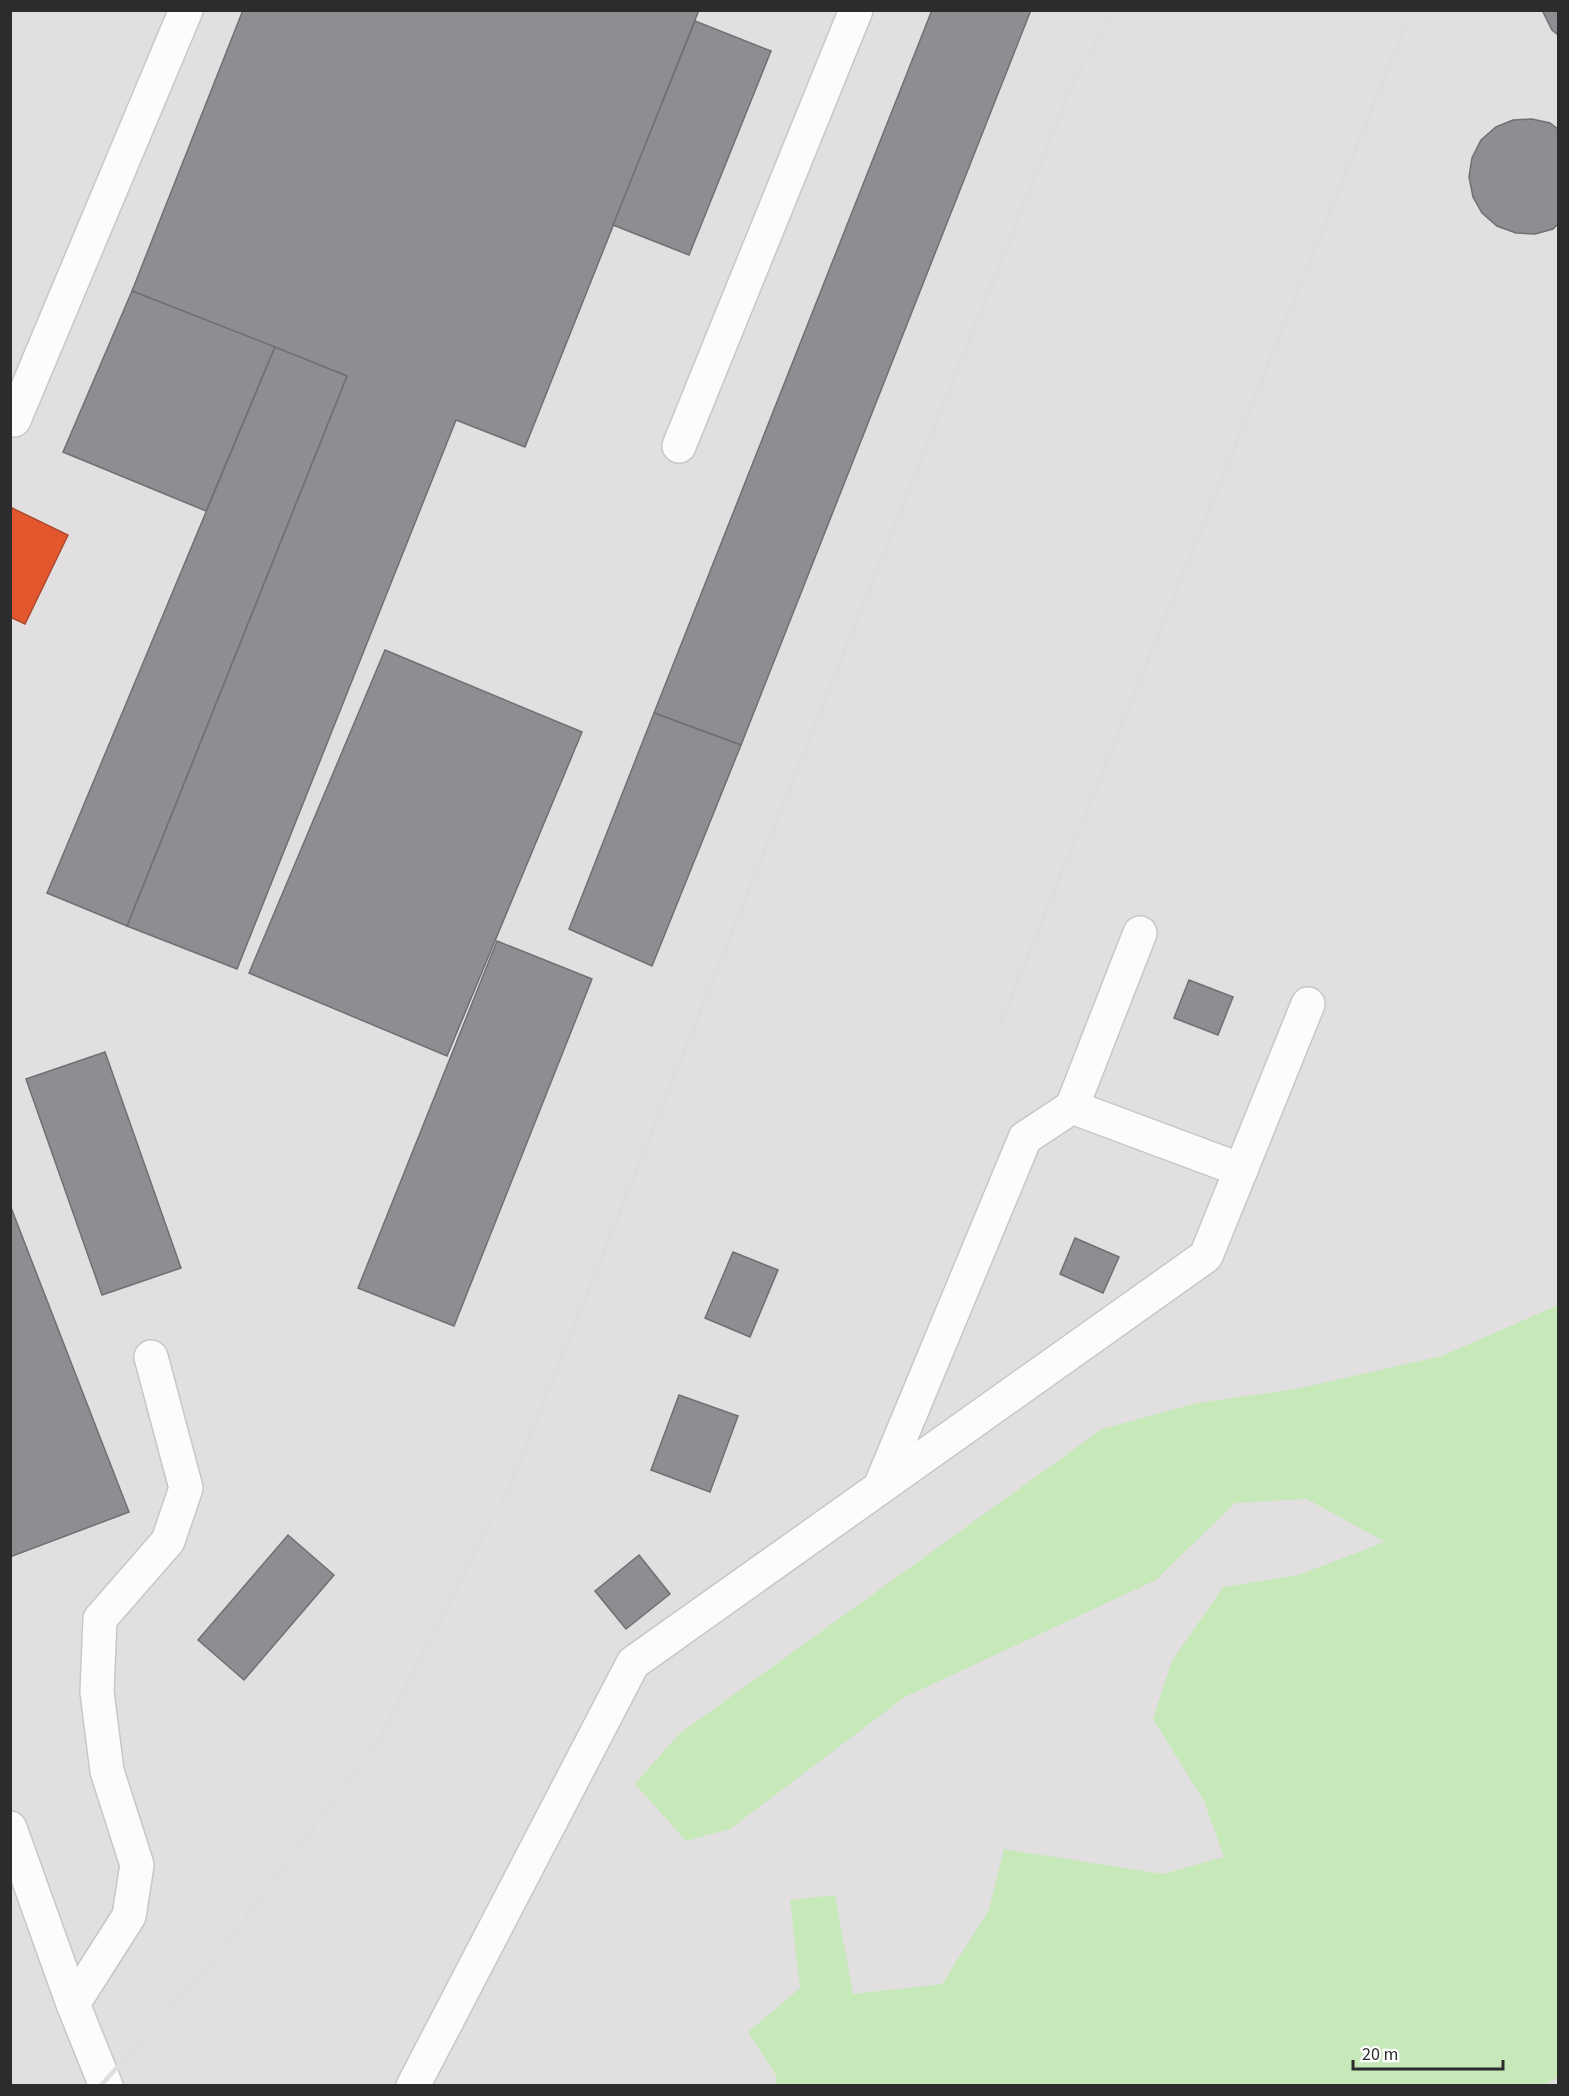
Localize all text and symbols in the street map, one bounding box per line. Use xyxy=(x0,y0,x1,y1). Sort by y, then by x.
scale bar xyxy=(1353,2033,1503,2071)
text: 20 m xyxy=(1362,2042,1398,2067)

